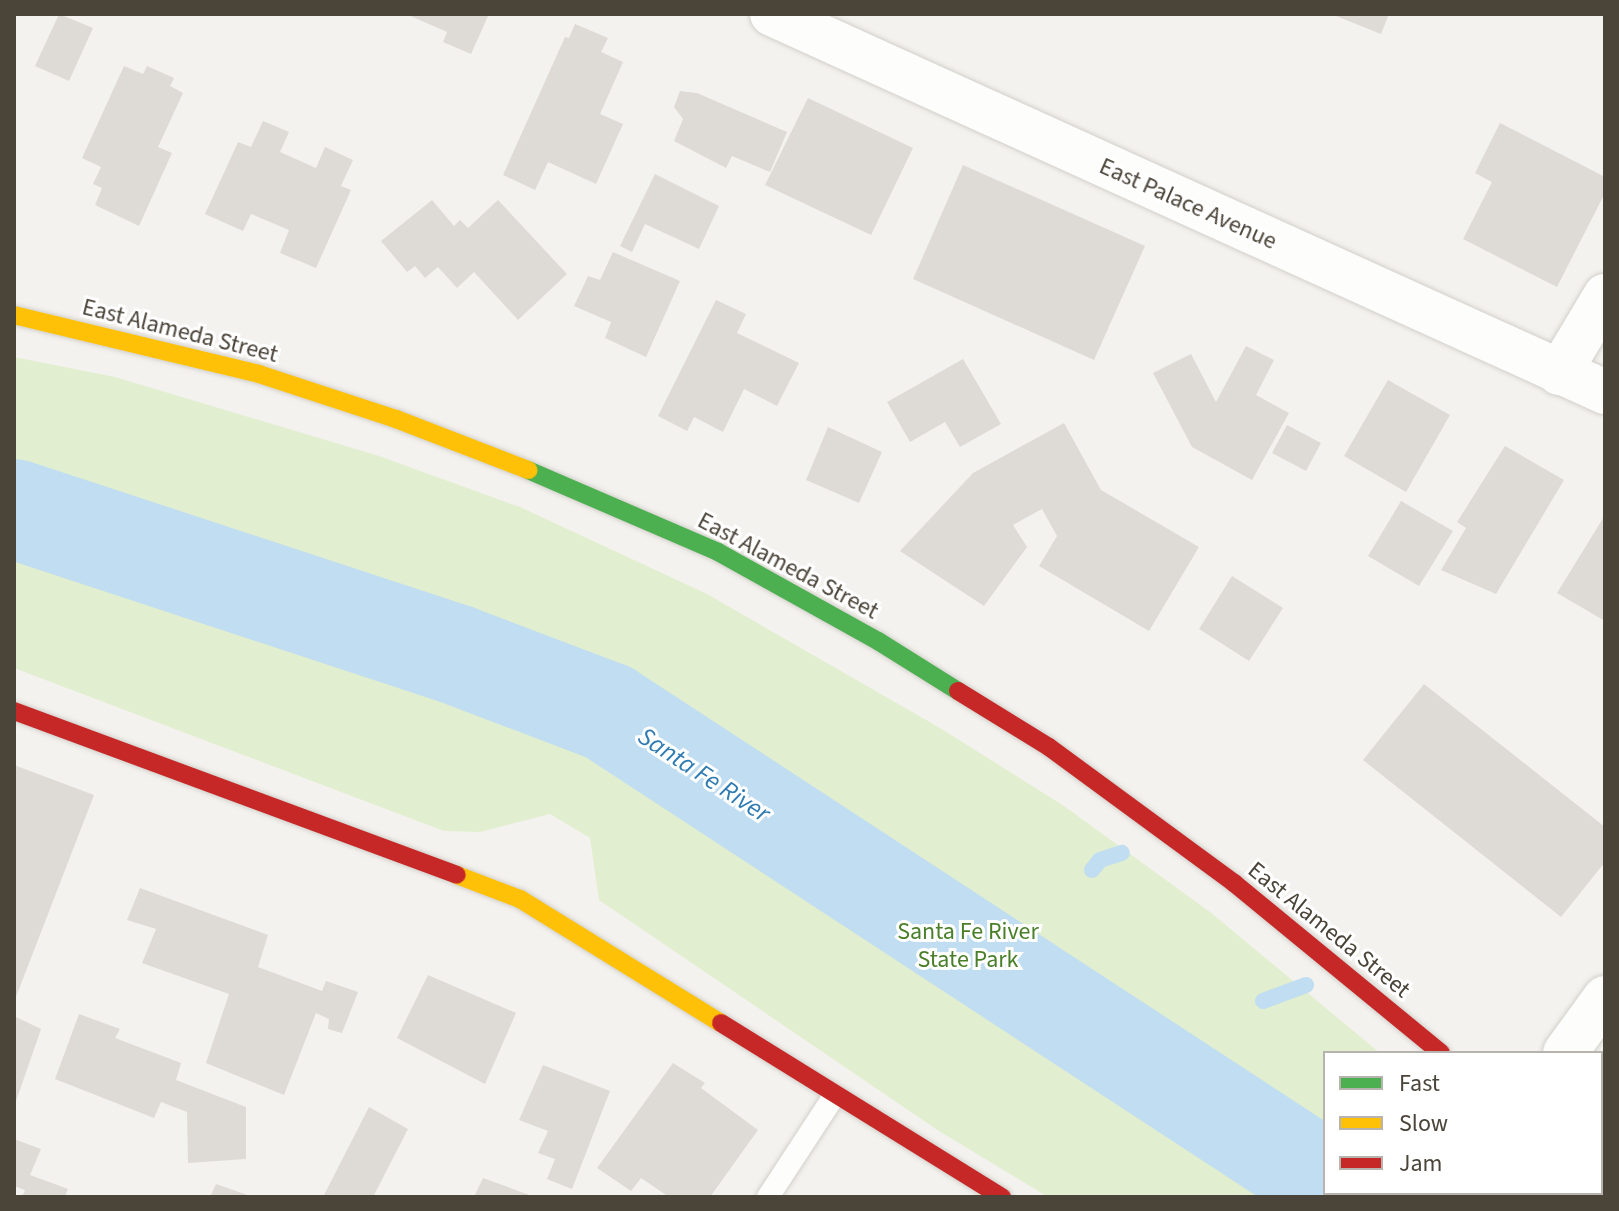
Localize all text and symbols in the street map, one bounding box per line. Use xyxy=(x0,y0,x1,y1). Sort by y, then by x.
street label: East Palace Avenue xyxy=(1095,152,1281,256)
street label: East Alameda Street xyxy=(79,293,281,369)
street label: East Alameda Street xyxy=(693,506,883,626)
water label: Santa Fe River xyxy=(632,721,776,829)
street label: East Alameda Street xyxy=(1242,856,1416,1004)
park label: Santa Fe River State Park xyxy=(897,918,1039,974)
legend xyxy=(1323,1051,1603,1195)
text: Fast xyxy=(1399,1066,1440,1101)
text: Slow xyxy=(1399,1106,1448,1141)
text: Jam xyxy=(1399,1146,1443,1181)

